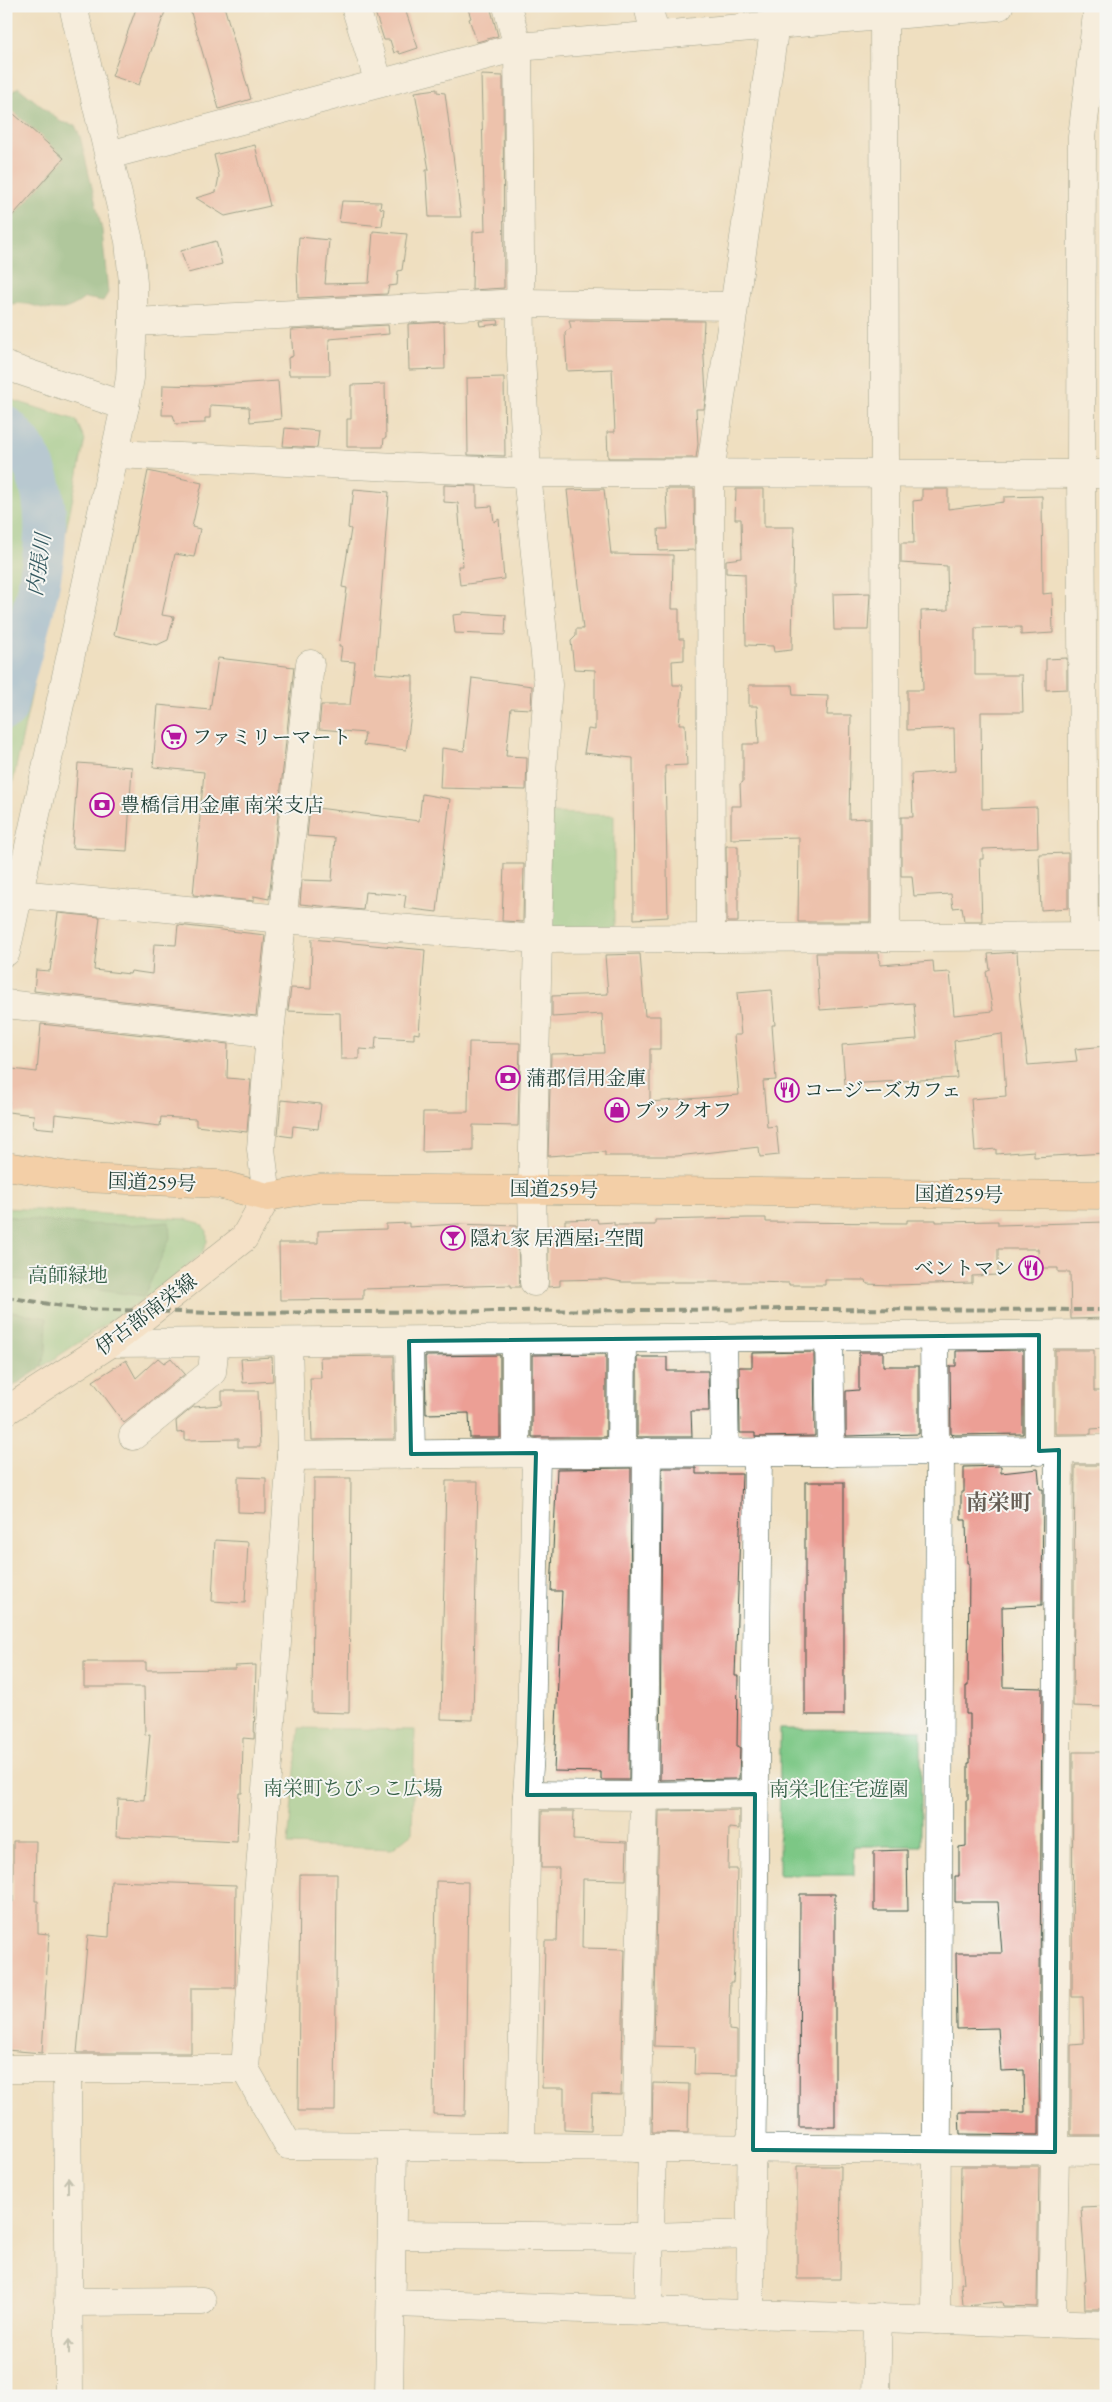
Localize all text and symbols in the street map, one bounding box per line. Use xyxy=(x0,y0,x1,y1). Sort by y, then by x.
water label: 内張川 xyxy=(21,530,57,598)
supermarket icon: ファミリーマート xyxy=(161,724,187,750)
place label: ファミリーマート xyxy=(192,724,352,750)
bank icon: 豊橋信用金庫 南栄支店 xyxy=(89,792,115,818)
place label: 豊橋信用金庫 南栄支店 xyxy=(120,792,324,818)
bank icon: 蒲郡信用金庫 xyxy=(495,1065,521,1091)
place label: 蒲郡信用金庫 xyxy=(526,1065,646,1091)
restaurant icon: コージーズカフェ xyxy=(774,1077,800,1103)
place label: コージーズカフェ xyxy=(804,1077,962,1103)
shop icon: ブックオフ xyxy=(604,1097,630,1123)
place label: ブックオフ xyxy=(634,1097,732,1123)
street label: 国道259号 xyxy=(107,1167,197,1197)
street label: 国道259号 xyxy=(509,1175,599,1203)
street label: 国道259号 xyxy=(914,1180,1004,1208)
bar icon: 隠れ家 居酒屋i-空間 xyxy=(440,1225,466,1251)
place label: 隠れ家 居酒屋i-空間 xyxy=(470,1225,644,1251)
place label: ベントマン xyxy=(914,1255,1014,1281)
restaurant icon: ベントマン xyxy=(1018,1255,1044,1281)
park label: 高師緑地 xyxy=(28,1262,108,1288)
street label: 伊古部南栄線 xyxy=(90,1268,202,1360)
district label: 南栄町 xyxy=(966,1488,1032,1517)
park label: 南栄町ちびっこ広場 xyxy=(263,1775,443,1801)
park label: 南栄北住宅遊園 xyxy=(769,1776,909,1802)
one-way arrow xyxy=(63,2177,73,2193)
one-way arrow xyxy=(64,2339,74,2356)

